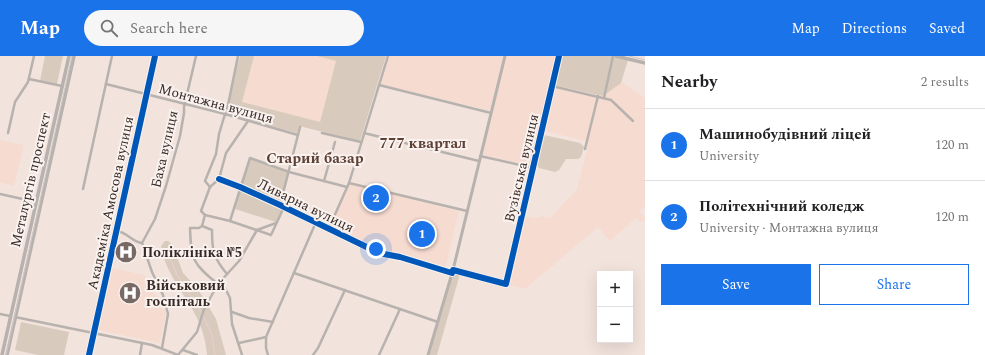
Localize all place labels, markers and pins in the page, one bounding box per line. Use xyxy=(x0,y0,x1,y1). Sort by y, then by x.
pin: 2 xyxy=(363,183,389,213)
pin: 1 xyxy=(409,219,435,249)
hospital icon: Поліклініка №5 xyxy=(113,239,139,265)
place label: Поліклініка №5 xyxy=(142,242,242,263)
place label: Військовий госпіталь xyxy=(146,275,225,312)
hospital icon: Військовий госпіталь xyxy=(117,280,143,306)

